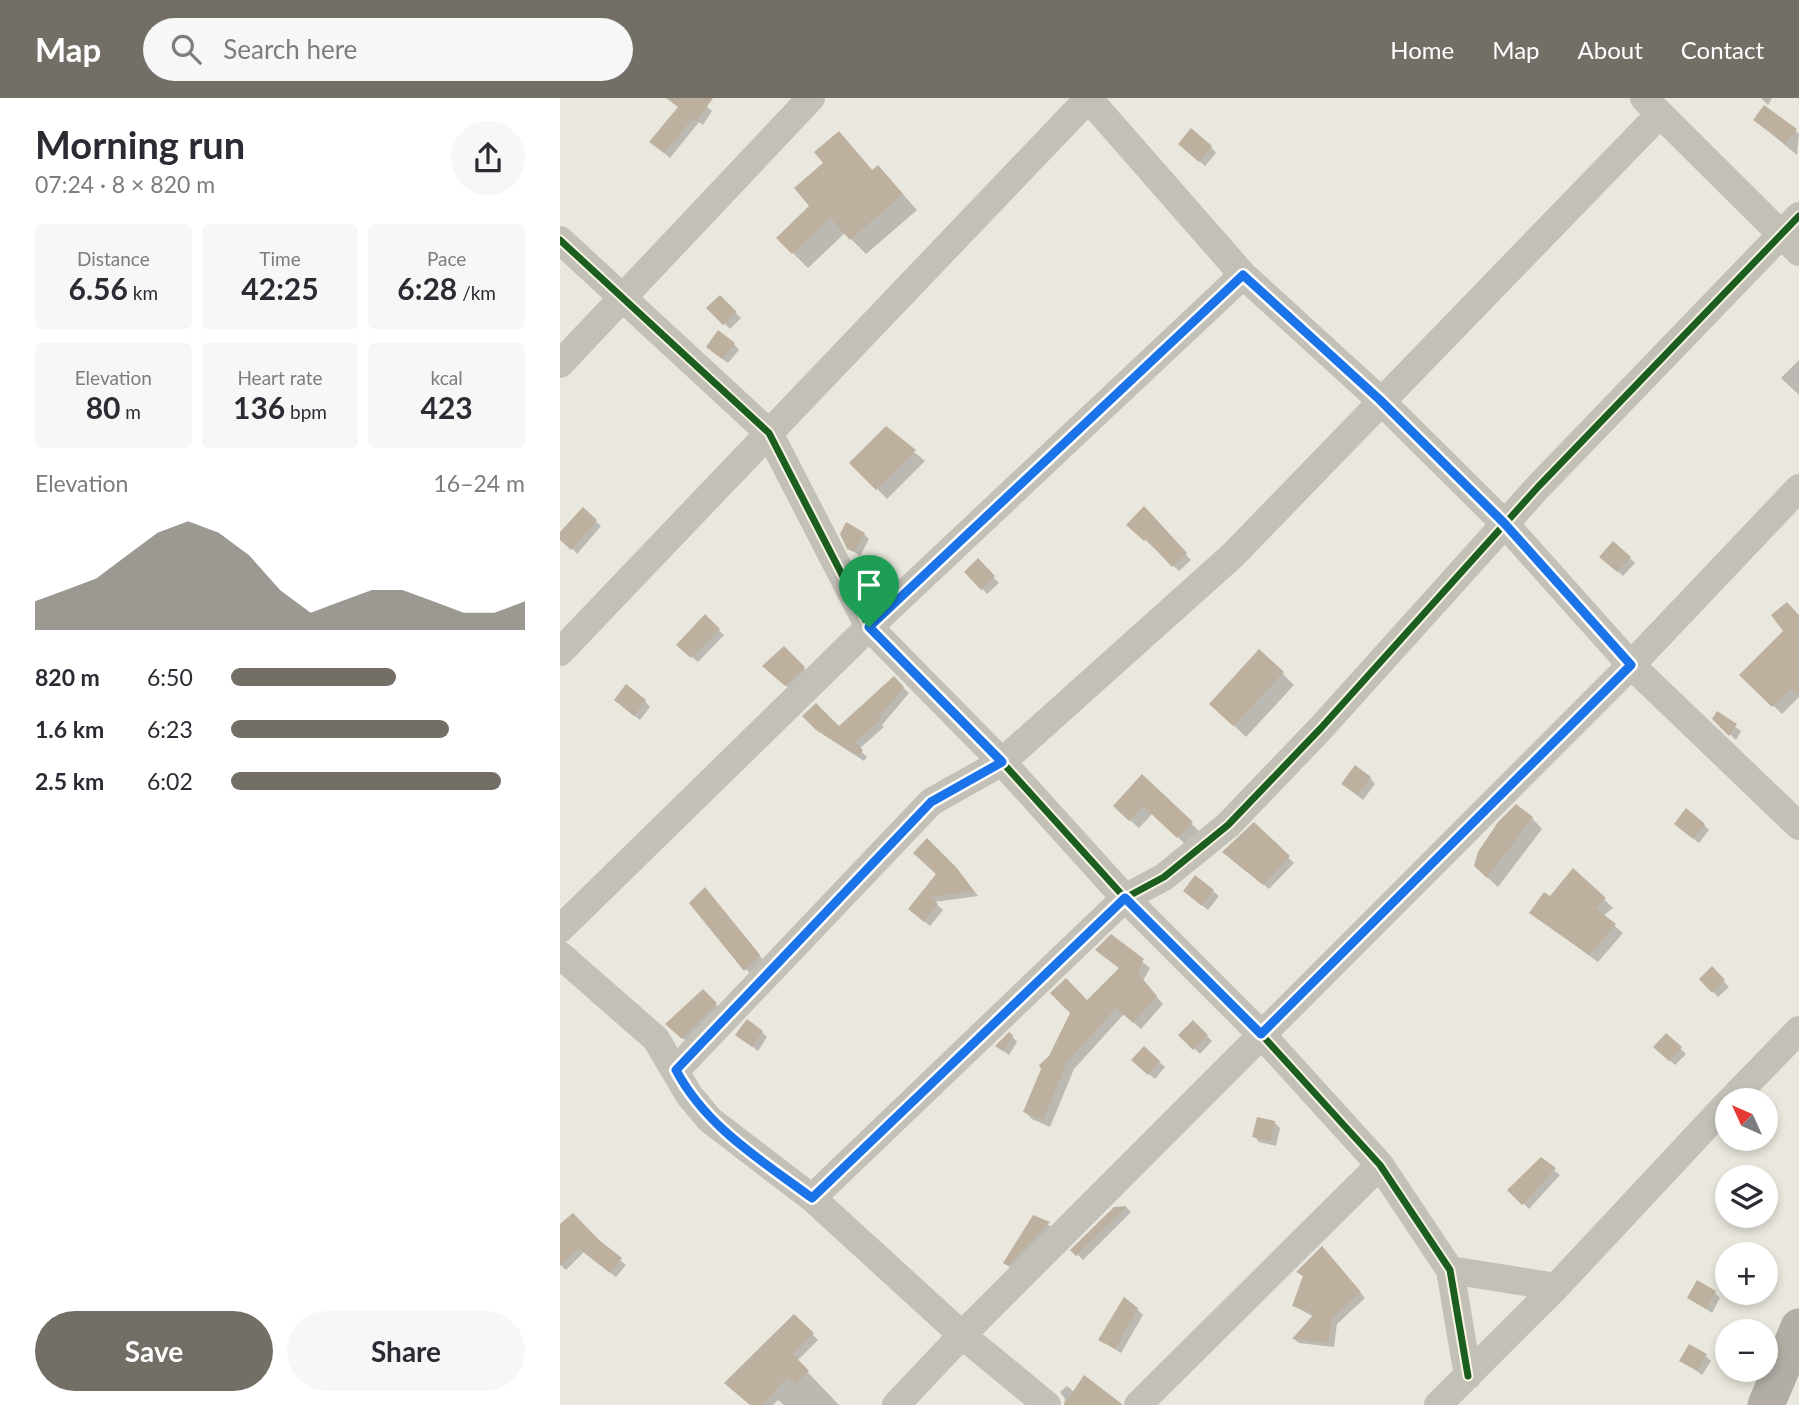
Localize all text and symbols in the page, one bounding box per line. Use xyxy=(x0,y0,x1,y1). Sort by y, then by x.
search box xyxy=(143,18,633,81)
text: Map xyxy=(35,29,101,69)
icon: search xyxy=(167,30,205,68)
text: Search here xyxy=(223,33,357,65)
text: Home xyxy=(1390,35,1454,64)
text: Map xyxy=(1492,35,1540,64)
text: About xyxy=(1578,35,1643,64)
text: Contact xyxy=(1681,35,1764,64)
text: Morning run xyxy=(35,121,245,167)
button: share xyxy=(451,121,525,195)
text: 07:24 · 8 × 820 m xyxy=(35,170,215,198)
text: Distance xyxy=(77,247,150,270)
text: Time xyxy=(259,247,301,270)
text: Pace xyxy=(427,247,466,270)
text: 6.56 xyxy=(69,270,128,306)
text: 42:25 xyxy=(241,270,319,306)
text: 6:28 xyxy=(397,270,457,306)
text: km xyxy=(128,281,158,304)
text: /km xyxy=(457,281,496,304)
text: Elevation xyxy=(75,366,152,389)
text: Heart rate xyxy=(237,366,323,389)
text: kcal xyxy=(431,366,463,389)
text: 80 xyxy=(86,389,120,425)
text: 136 xyxy=(233,389,285,425)
text: 423 xyxy=(421,389,473,425)
text: m xyxy=(120,400,141,423)
text: bpm xyxy=(285,400,327,423)
text: Elevation xyxy=(35,469,128,497)
text: 16–24 m xyxy=(433,469,525,497)
pin xyxy=(839,555,899,627)
icon: arrive xyxy=(850,566,888,604)
text: 820 m xyxy=(35,663,100,691)
text: 6:50 xyxy=(147,663,193,691)
text: 1.6 km xyxy=(35,715,104,743)
text: 6:23 xyxy=(147,715,193,743)
text: 2.5 km xyxy=(35,767,104,795)
text: 6:02 xyxy=(147,767,193,795)
north arrow xyxy=(1715,1088,1778,1152)
map controls xyxy=(1715,1088,1778,1382)
button: layers xyxy=(1715,1165,1778,1228)
button: + xyxy=(1715,1242,1778,1305)
button: Save xyxy=(35,1311,273,1391)
button: Share xyxy=(287,1311,525,1391)
button: − xyxy=(1715,1319,1778,1382)

